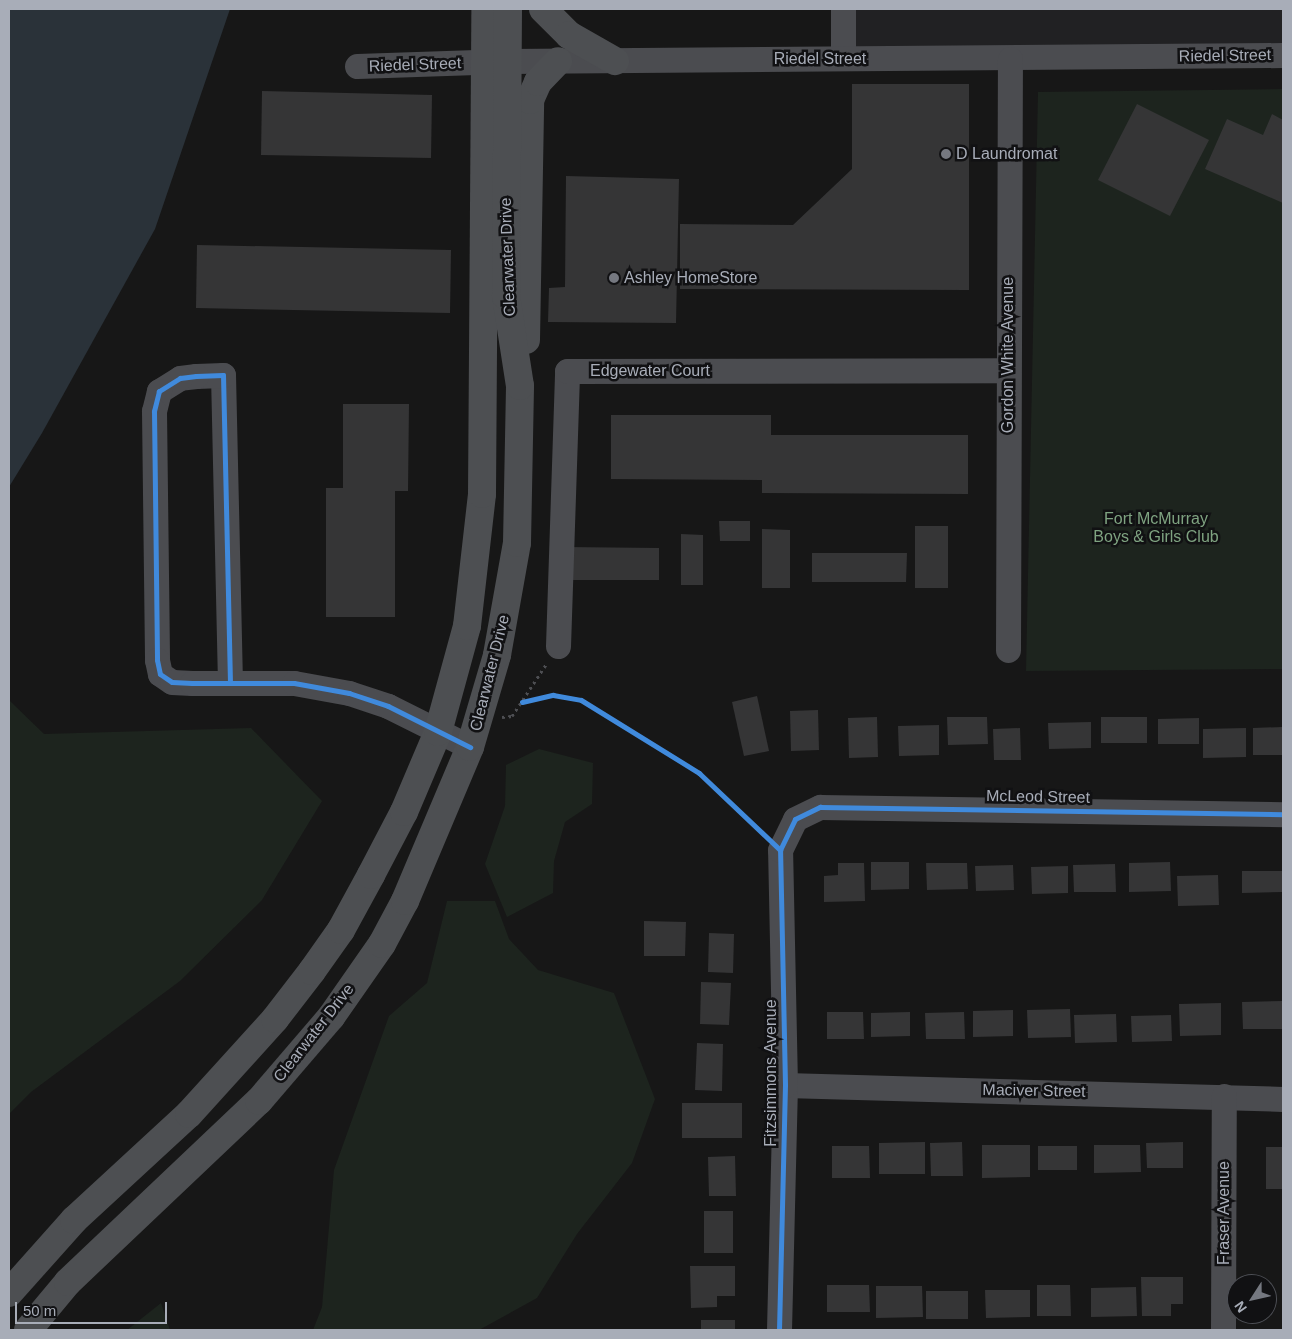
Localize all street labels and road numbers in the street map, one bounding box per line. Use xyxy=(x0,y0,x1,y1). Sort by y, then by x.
street label: Riedel Street xyxy=(1179,46,1271,66)
street label: Riedel Street xyxy=(774,49,866,69)
street label: Riedel Street xyxy=(368,54,462,76)
street label: Clearwater Drive xyxy=(496,197,520,317)
street label: Gordon White Avenue xyxy=(998,276,1018,434)
street label: Edgewater Court xyxy=(590,361,710,381)
street label: Clearwater Drive xyxy=(466,613,514,733)
street label: McLeod Street xyxy=(986,786,1090,808)
street label: Clearwater Drive xyxy=(270,980,358,1086)
street label: Fitzsimmons Avenue xyxy=(761,999,781,1147)
street label: Maciver Street xyxy=(982,1081,1086,1101)
street label: Fraser Avenue xyxy=(1214,1161,1234,1265)

